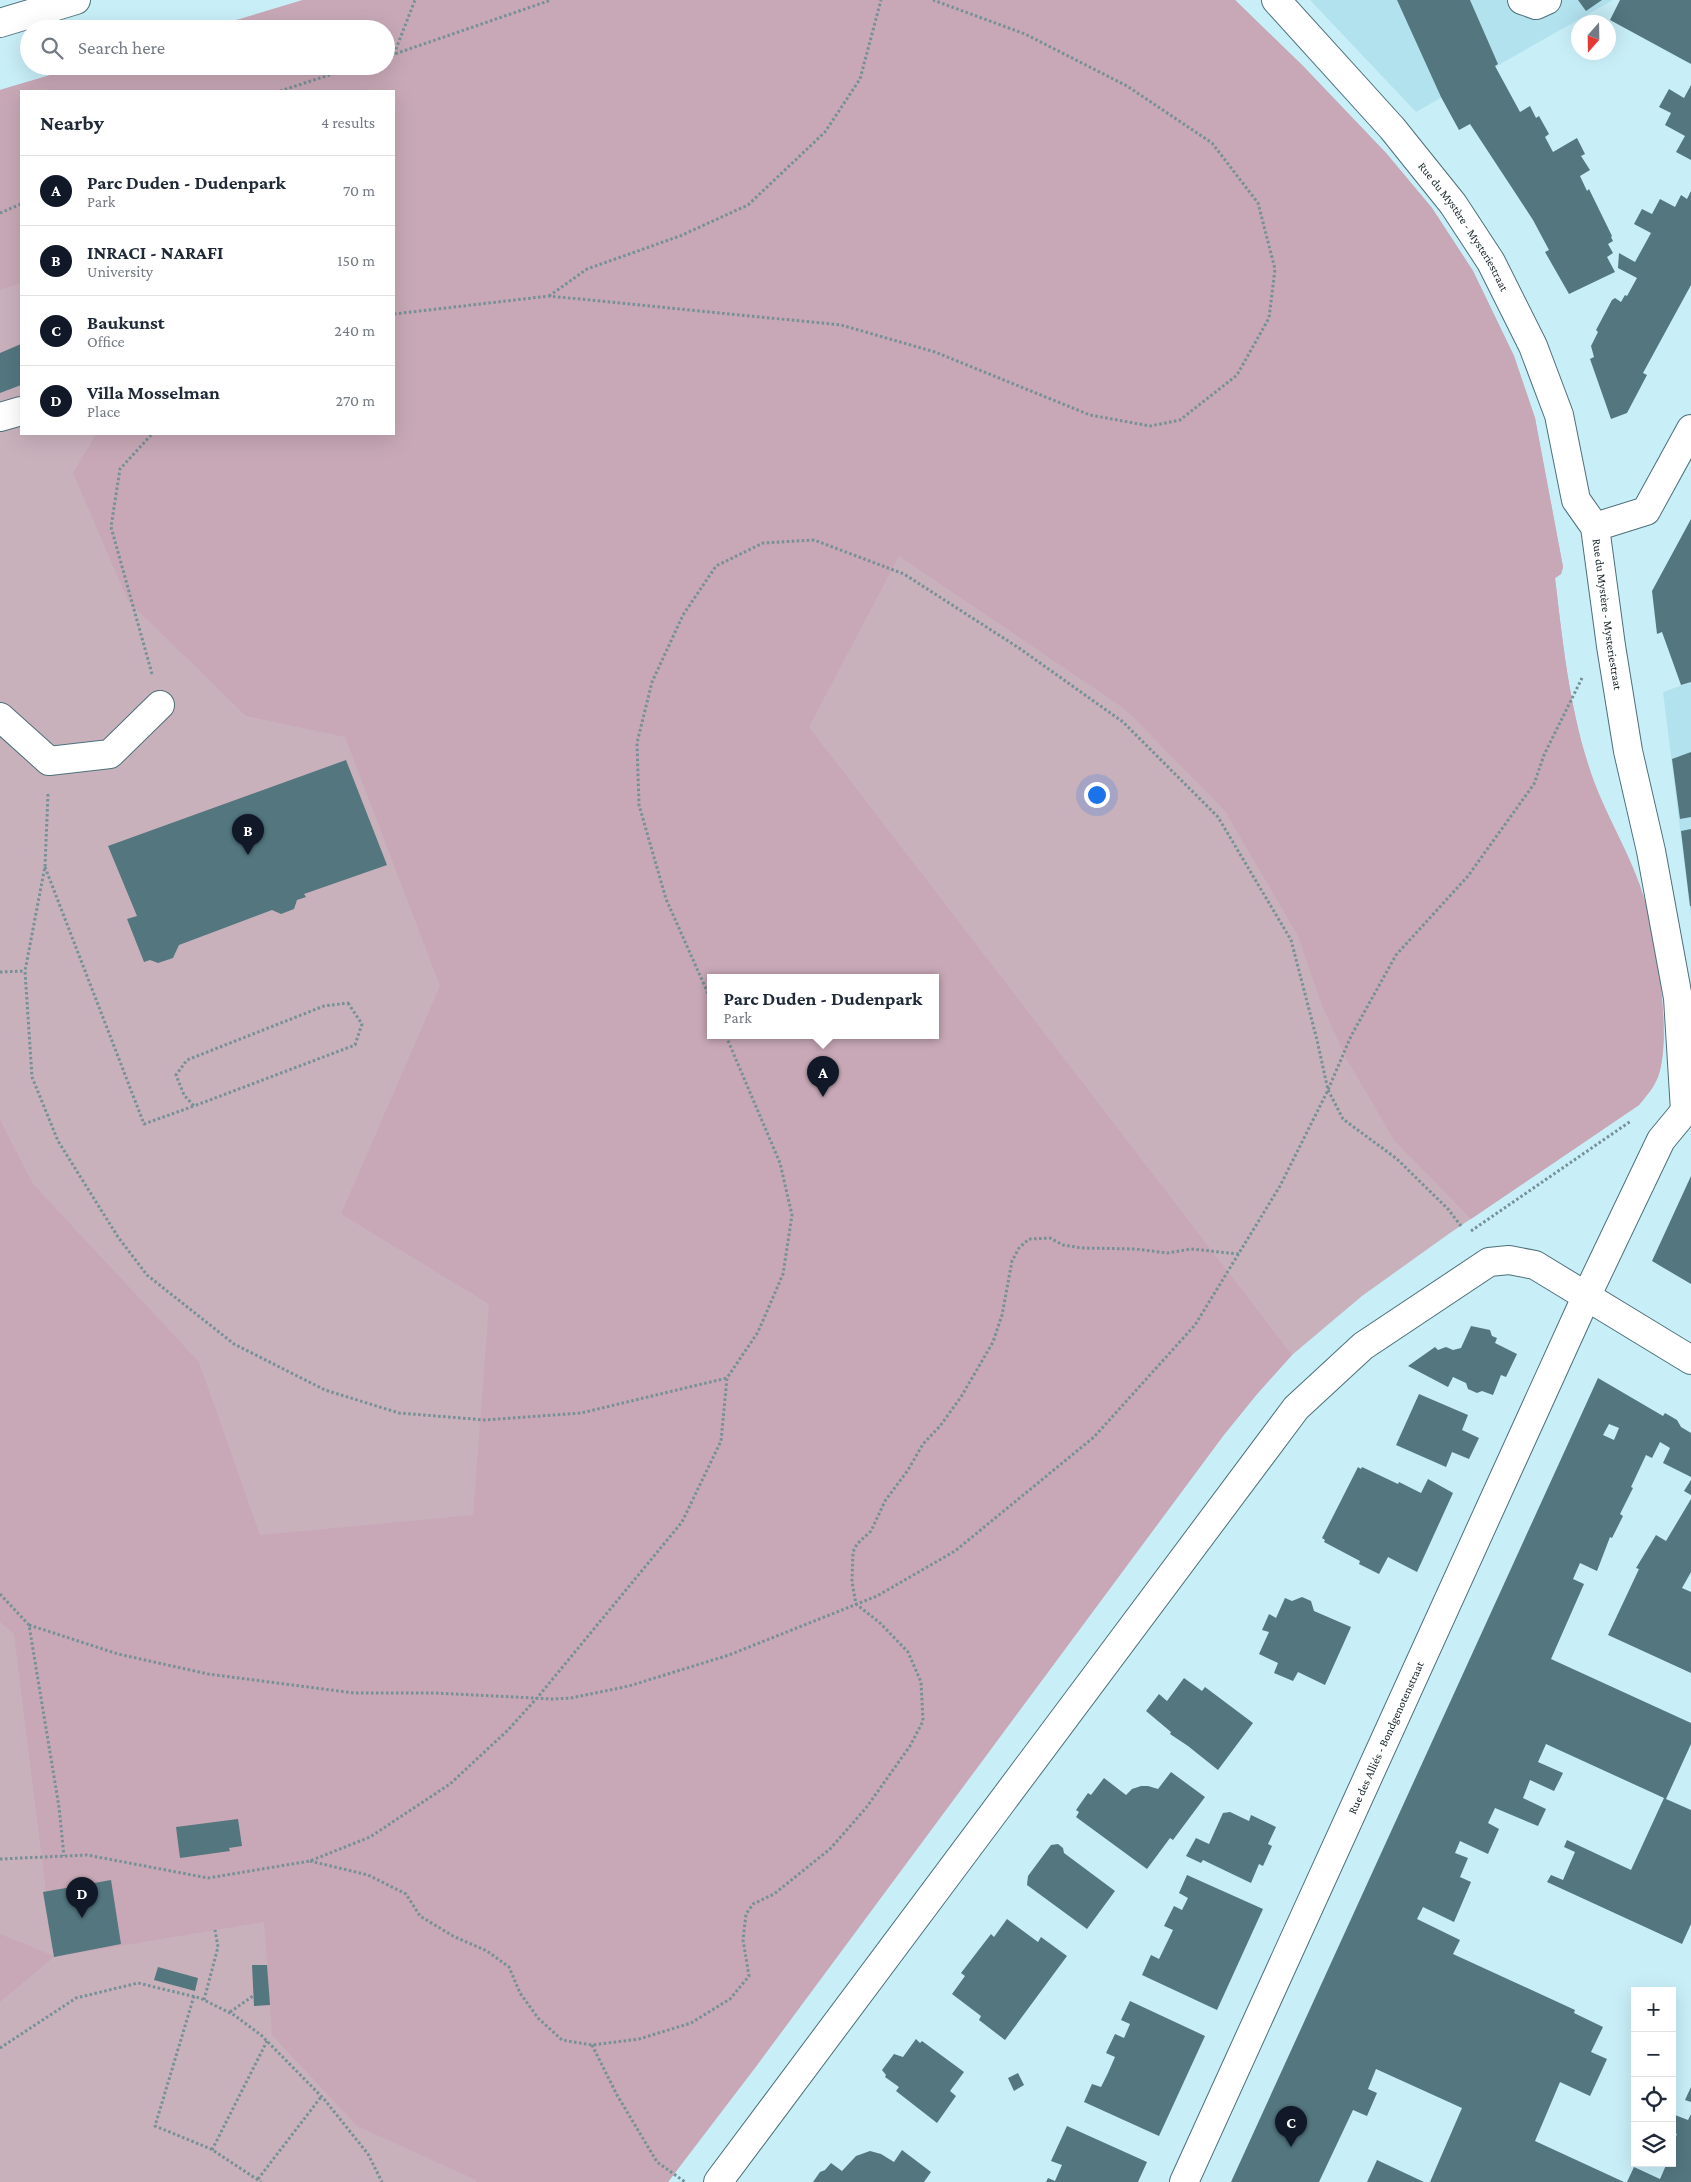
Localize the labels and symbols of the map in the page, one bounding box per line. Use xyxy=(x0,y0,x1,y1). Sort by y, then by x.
north arrow xyxy=(1571,15,1616,60)
street label: Rue du Mystère - Mysteriestraat xyxy=(1415,159,1512,294)
street label: Rue du Mystère - Mysteriestraat xyxy=(1590,538,1625,692)
your location xyxy=(1084,782,1110,808)
pin: B xyxy=(232,814,264,855)
pin: A xyxy=(807,1056,839,1097)
street label: Rue des Alliés - Bondgenotenstraat xyxy=(1345,1658,1427,1816)
pin: D xyxy=(66,1877,98,1918)
pin: C xyxy=(1275,2106,1307,2147)

